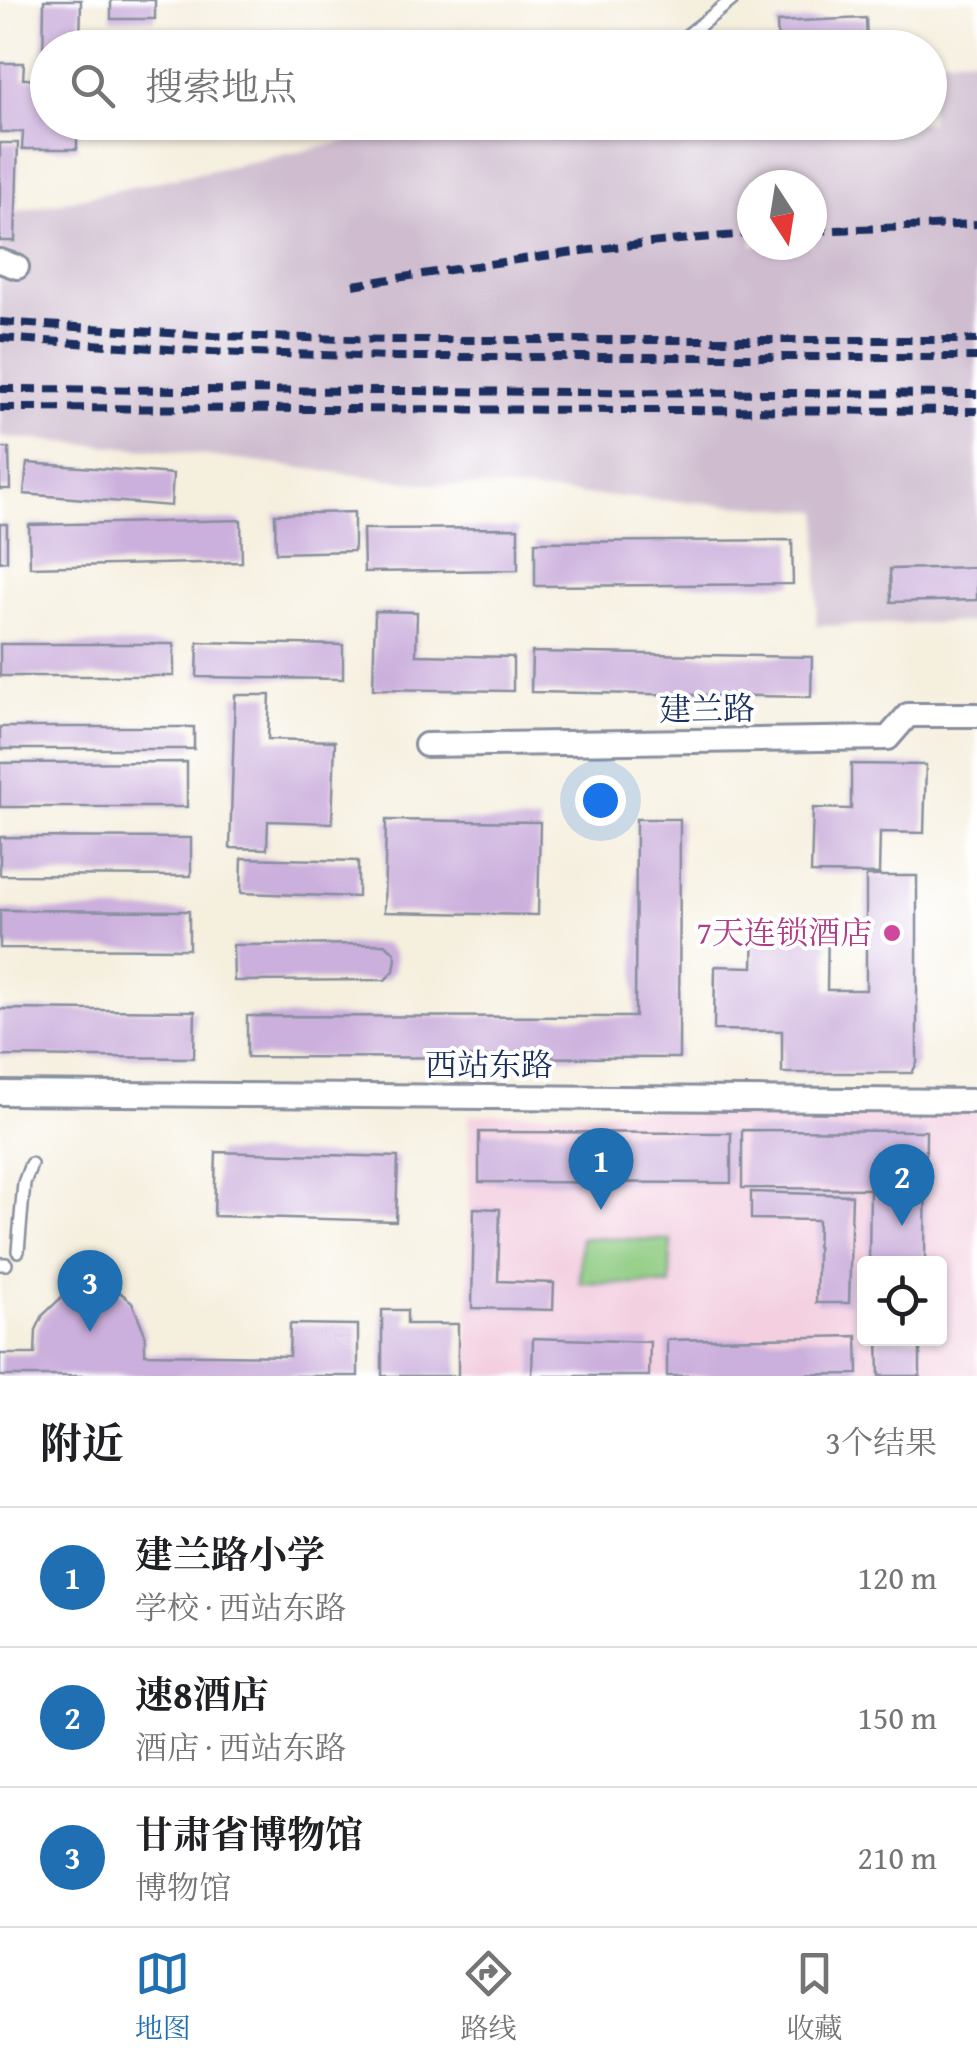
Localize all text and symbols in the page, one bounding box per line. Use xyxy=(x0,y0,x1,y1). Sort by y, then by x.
search box xyxy=(30,30,947,140)
icon: search xyxy=(65,58,120,113)
text: 搜索地点 xyxy=(145,58,297,114)
north arrow xyxy=(737,170,827,260)
street label: 建兰路 xyxy=(659,684,755,733)
your location xyxy=(575,775,626,826)
place label: 7天连锁酒店 xyxy=(697,909,872,956)
marker: 7天连锁酒店 xyxy=(881,922,903,944)
street label: 西站东路 xyxy=(425,1041,553,1088)
pin: 1 xyxy=(568,1128,634,1210)
pin: 2 xyxy=(870,1144,934,1226)
pin: 3 xyxy=(58,1250,122,1332)
map controls xyxy=(857,1256,947,1346)
button: locate xyxy=(857,1256,947,1346)
text: 附近 xyxy=(40,1412,124,1473)
text: 3个结果 xyxy=(826,1419,937,1466)
text: 建兰路小学 xyxy=(135,1526,325,1582)
text: 1 xyxy=(64,1554,81,1601)
text: 120 m xyxy=(858,1554,937,1601)
text: 学校 · 西站东路 xyxy=(135,1584,346,1631)
text: 速8酒店 xyxy=(135,1666,269,1722)
text: 2 xyxy=(64,1694,81,1741)
text: 150 m xyxy=(858,1694,937,1741)
text: 酒店 · 西站东路 xyxy=(135,1724,346,1771)
text: 甘肃省博物馆 xyxy=(135,1806,363,1862)
text: 3 xyxy=(64,1834,81,1881)
text: 210 m xyxy=(858,1834,937,1881)
text: 博物馆 xyxy=(135,1864,231,1911)
tab: 地图 xyxy=(135,1946,191,2048)
tab: 路线 xyxy=(460,1946,516,2048)
tab: 收藏 xyxy=(786,1946,842,2048)

